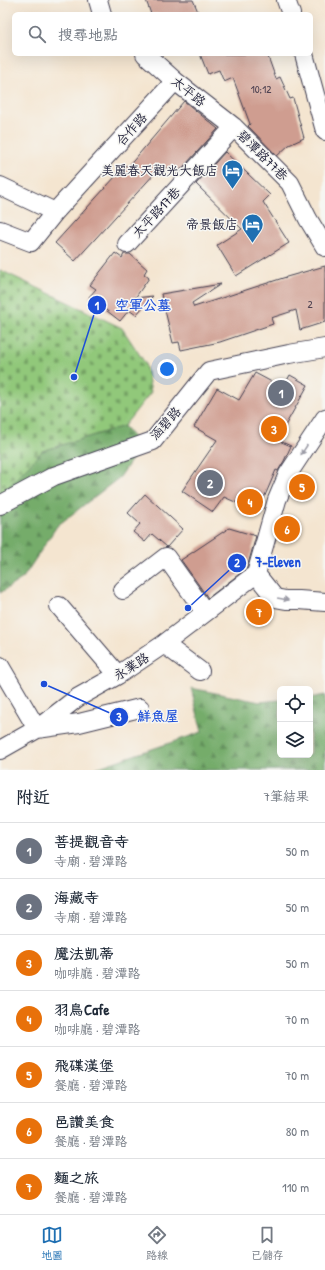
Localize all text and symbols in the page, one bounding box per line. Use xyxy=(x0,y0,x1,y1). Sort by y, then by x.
search box xyxy=(12,12,313,56)
icon: search xyxy=(26,23,48,45)
text: 搜尋地點 xyxy=(58,24,118,45)
street label: 太平路 xyxy=(168,72,210,110)
house number: 10;12 xyxy=(251,82,271,96)
street label: 合作路 xyxy=(111,108,151,150)
street label: 碧潭路77巷 xyxy=(234,126,292,184)
hotel icon: 美麗春天觀光大飯店 xyxy=(220,157,246,190)
place label: 美麗春天觀光大飯店 xyxy=(101,161,218,179)
street label: 太平路17巷 xyxy=(128,183,184,241)
hotel icon: 帝景飯店 xyxy=(240,211,266,244)
place label: 帝景飯店 xyxy=(186,215,238,233)
callout: 空軍公墓 xyxy=(87,292,179,318)
text: 空軍公墓 xyxy=(115,295,171,314)
text: 1 xyxy=(95,297,100,314)
house number: 2 xyxy=(307,297,313,311)
your location xyxy=(157,359,177,379)
pin: 1 xyxy=(268,378,294,408)
street label: 涵碧路 xyxy=(145,402,185,444)
pin: 3 xyxy=(261,414,287,444)
one-way arrow xyxy=(300,444,307,456)
pin: 2 xyxy=(197,468,223,498)
pin: 5 xyxy=(289,472,315,502)
pin: 4 xyxy=(237,487,263,517)
pin: 6 xyxy=(274,514,300,544)
callout: 7-Eleven xyxy=(227,550,309,576)
text: 7-Eleven xyxy=(254,552,301,571)
text: 2 xyxy=(234,554,240,571)
one-way arrow xyxy=(277,596,289,602)
pin: 7 xyxy=(246,597,272,627)
street label: 永業路 xyxy=(110,648,152,684)
map controls xyxy=(277,686,313,758)
button: locate xyxy=(277,686,313,722)
callout: 鮮魚屋 xyxy=(109,704,187,730)
text: 鮮魚屋 xyxy=(137,706,179,725)
text: 3 xyxy=(116,708,122,725)
button: layers xyxy=(277,722,313,758)
text: 附近 xyxy=(16,785,50,808)
text: 7筆結果 xyxy=(264,787,309,805)
text: 菩提觀音寺 xyxy=(54,831,129,852)
text: 1 xyxy=(27,842,31,860)
text: 50 m xyxy=(286,842,309,860)
text: 寺廟 · 碧潭路 xyxy=(54,852,128,870)
text: 海藏寺 xyxy=(54,887,99,908)
text: 2 xyxy=(26,898,32,916)
text: 50 m xyxy=(286,898,309,916)
text: 寺廟 · 碧潭路 xyxy=(54,908,128,926)
text: 魔法凱蒂 xyxy=(54,943,114,964)
text: 3 xyxy=(26,954,32,972)
text: 50 m xyxy=(286,954,309,972)
text: 咖啡廳 · 碧潭路 xyxy=(54,964,141,982)
text: 羽鳥Cafe xyxy=(54,999,109,1020)
text: 4 xyxy=(27,1010,31,1028)
text: 70 m xyxy=(285,1010,309,1028)
text: 咖啡廳 · 碧潭路 xyxy=(54,1020,141,1038)
text: 飛碟漢堡 xyxy=(54,1055,114,1076)
text: 5 xyxy=(26,1066,32,1084)
text: 70 m xyxy=(285,1066,309,1084)
text: 餐廳 · 碧潭路 xyxy=(54,1076,128,1094)
text: 邑讚美食 xyxy=(54,1111,114,1132)
text: 6 xyxy=(26,1122,32,1140)
text: 80 m xyxy=(286,1122,309,1140)
text: 餐廳 · 碧潭路 xyxy=(54,1132,128,1150)
text: 麵之旅 xyxy=(54,1167,99,1188)
text: 7 xyxy=(26,1178,32,1196)
text: 110 m xyxy=(282,1178,309,1196)
text: 餐廳 · 碧潭路 xyxy=(54,1188,128,1206)
tab: 地圖 xyxy=(41,1224,63,1262)
tab: 路線 xyxy=(146,1224,168,1262)
tab: 已儲存 xyxy=(251,1224,284,1262)

